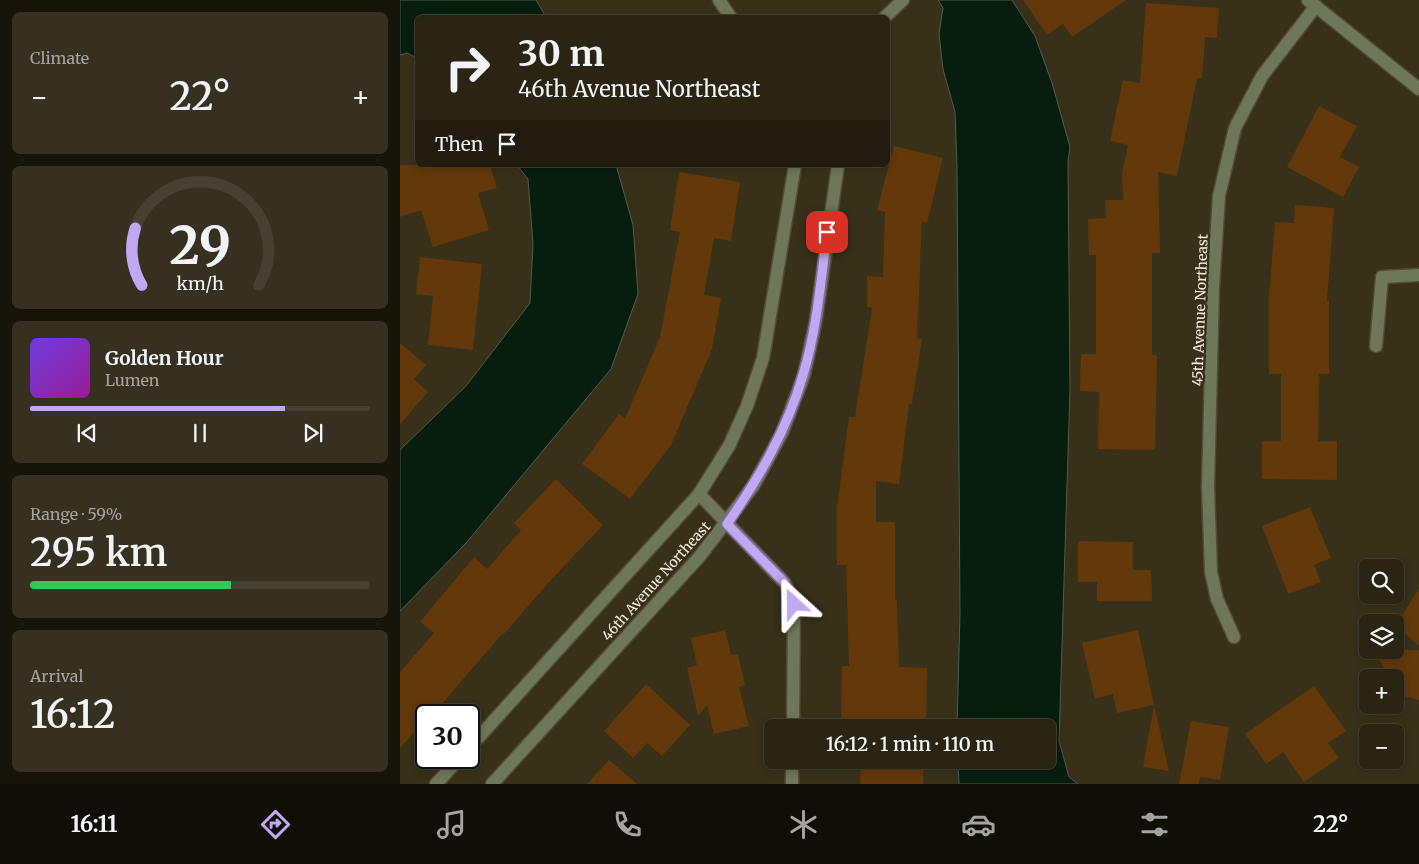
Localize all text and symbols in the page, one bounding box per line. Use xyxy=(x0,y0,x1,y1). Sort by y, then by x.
text: 30 m xyxy=(518,32,604,76)
icon: right xyxy=(435,35,500,100)
text: Climate xyxy=(30,48,89,68)
text: 22° xyxy=(169,73,231,120)
text: 46th Avenue Northeast xyxy=(518,75,760,103)
text: − xyxy=(30,79,49,115)
text: + xyxy=(351,79,370,115)
icon: arrive xyxy=(493,130,521,158)
text: Then xyxy=(435,132,483,156)
pin xyxy=(806,211,848,253)
text: 29 xyxy=(169,213,231,278)
icon: arrive xyxy=(813,218,841,246)
street label: 45th Avenue Northeast xyxy=(1188,233,1212,386)
text: km/h xyxy=(176,272,224,295)
text: Golden Hour xyxy=(105,346,224,370)
text: Lumen xyxy=(105,370,159,390)
icon: previous xyxy=(73,419,101,447)
icon: pause xyxy=(186,419,214,447)
icon: next xyxy=(299,419,327,447)
text: Range · 59% xyxy=(30,504,122,524)
street label: 46th Avenue Northeast xyxy=(598,517,715,644)
text: 295 km xyxy=(30,529,168,576)
map controls xyxy=(1359,559,1404,769)
button: search xyxy=(1359,559,1404,604)
position arrow xyxy=(767,577,819,629)
button: layers xyxy=(1359,614,1404,659)
text: Arrival xyxy=(30,666,83,686)
button: + xyxy=(1359,669,1404,714)
text: 16:12 xyxy=(30,691,115,738)
speed limit sign: 30 xyxy=(415,704,480,769)
button: − xyxy=(1359,724,1404,769)
text: 16:12 · 1 min · 110 m xyxy=(826,732,994,756)
icon: directions xyxy=(258,807,293,842)
icon: music xyxy=(434,807,469,842)
icon: phone xyxy=(610,807,645,842)
icon: climate xyxy=(786,807,821,842)
icon: car xyxy=(961,807,996,842)
icon: filters xyxy=(1137,807,1172,842)
text: 16:11 xyxy=(70,810,117,838)
text: 22° xyxy=(1313,810,1349,838)

